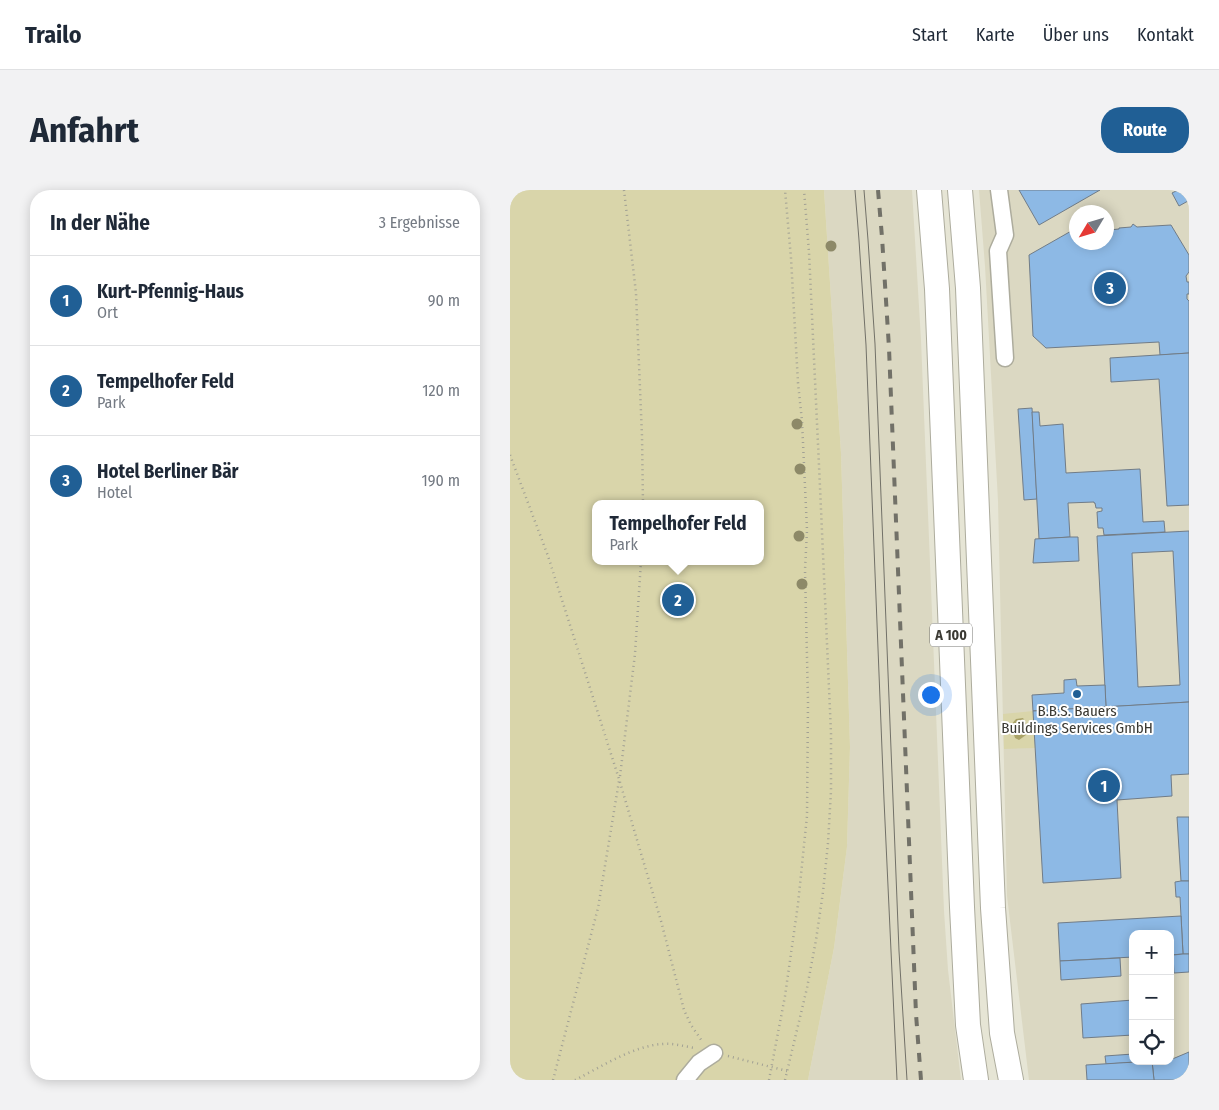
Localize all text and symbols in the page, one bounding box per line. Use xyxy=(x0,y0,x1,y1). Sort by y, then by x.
text: Trailo xyxy=(25,21,82,49)
text: Start xyxy=(912,24,948,46)
text: Karte xyxy=(976,24,1015,46)
text: Über uns xyxy=(1043,24,1109,46)
text: Kontakt xyxy=(1137,24,1194,46)
button: Route xyxy=(1101,107,1189,153)
text: Anfahrt xyxy=(30,109,139,151)
north arrow xyxy=(1069,205,1114,250)
text: In der Nähe xyxy=(50,210,150,236)
text: 3 Ergebnisse xyxy=(379,213,460,232)
pin: 3 xyxy=(1094,269,1126,307)
text: Kurt-Pfennig-Haus xyxy=(97,280,244,303)
text: 1 xyxy=(63,291,69,310)
text: 90 m xyxy=(428,291,460,310)
text: Ort xyxy=(97,303,118,322)
text: Tempelhofer Feld xyxy=(97,370,234,393)
text: 2 xyxy=(62,381,70,400)
text: 120 m xyxy=(422,381,460,400)
text: Park xyxy=(97,393,125,412)
text: Hotel Berliner Bär xyxy=(97,460,239,483)
text: 3 xyxy=(62,471,70,490)
text: 190 m xyxy=(422,471,460,490)
text: Hotel xyxy=(97,483,132,502)
popup xyxy=(592,500,764,565)
text: Tempelhofer Feld xyxy=(609,512,747,535)
text: Park xyxy=(609,535,638,554)
pin: 2 xyxy=(662,581,694,619)
road number: A 100 xyxy=(930,624,972,646)
your location xyxy=(918,682,944,708)
marker: B.B.S. Bauers Buildings Services GmbH xyxy=(1071,688,1083,700)
place label: B.B.S. Bauers Buildings Services GmbH xyxy=(1001,702,1153,737)
pin: 1 xyxy=(1088,767,1120,805)
map controls xyxy=(1129,930,1174,1065)
button: + xyxy=(1129,930,1174,975)
button: − xyxy=(1129,975,1174,1020)
button: locate xyxy=(1129,1020,1174,1065)

